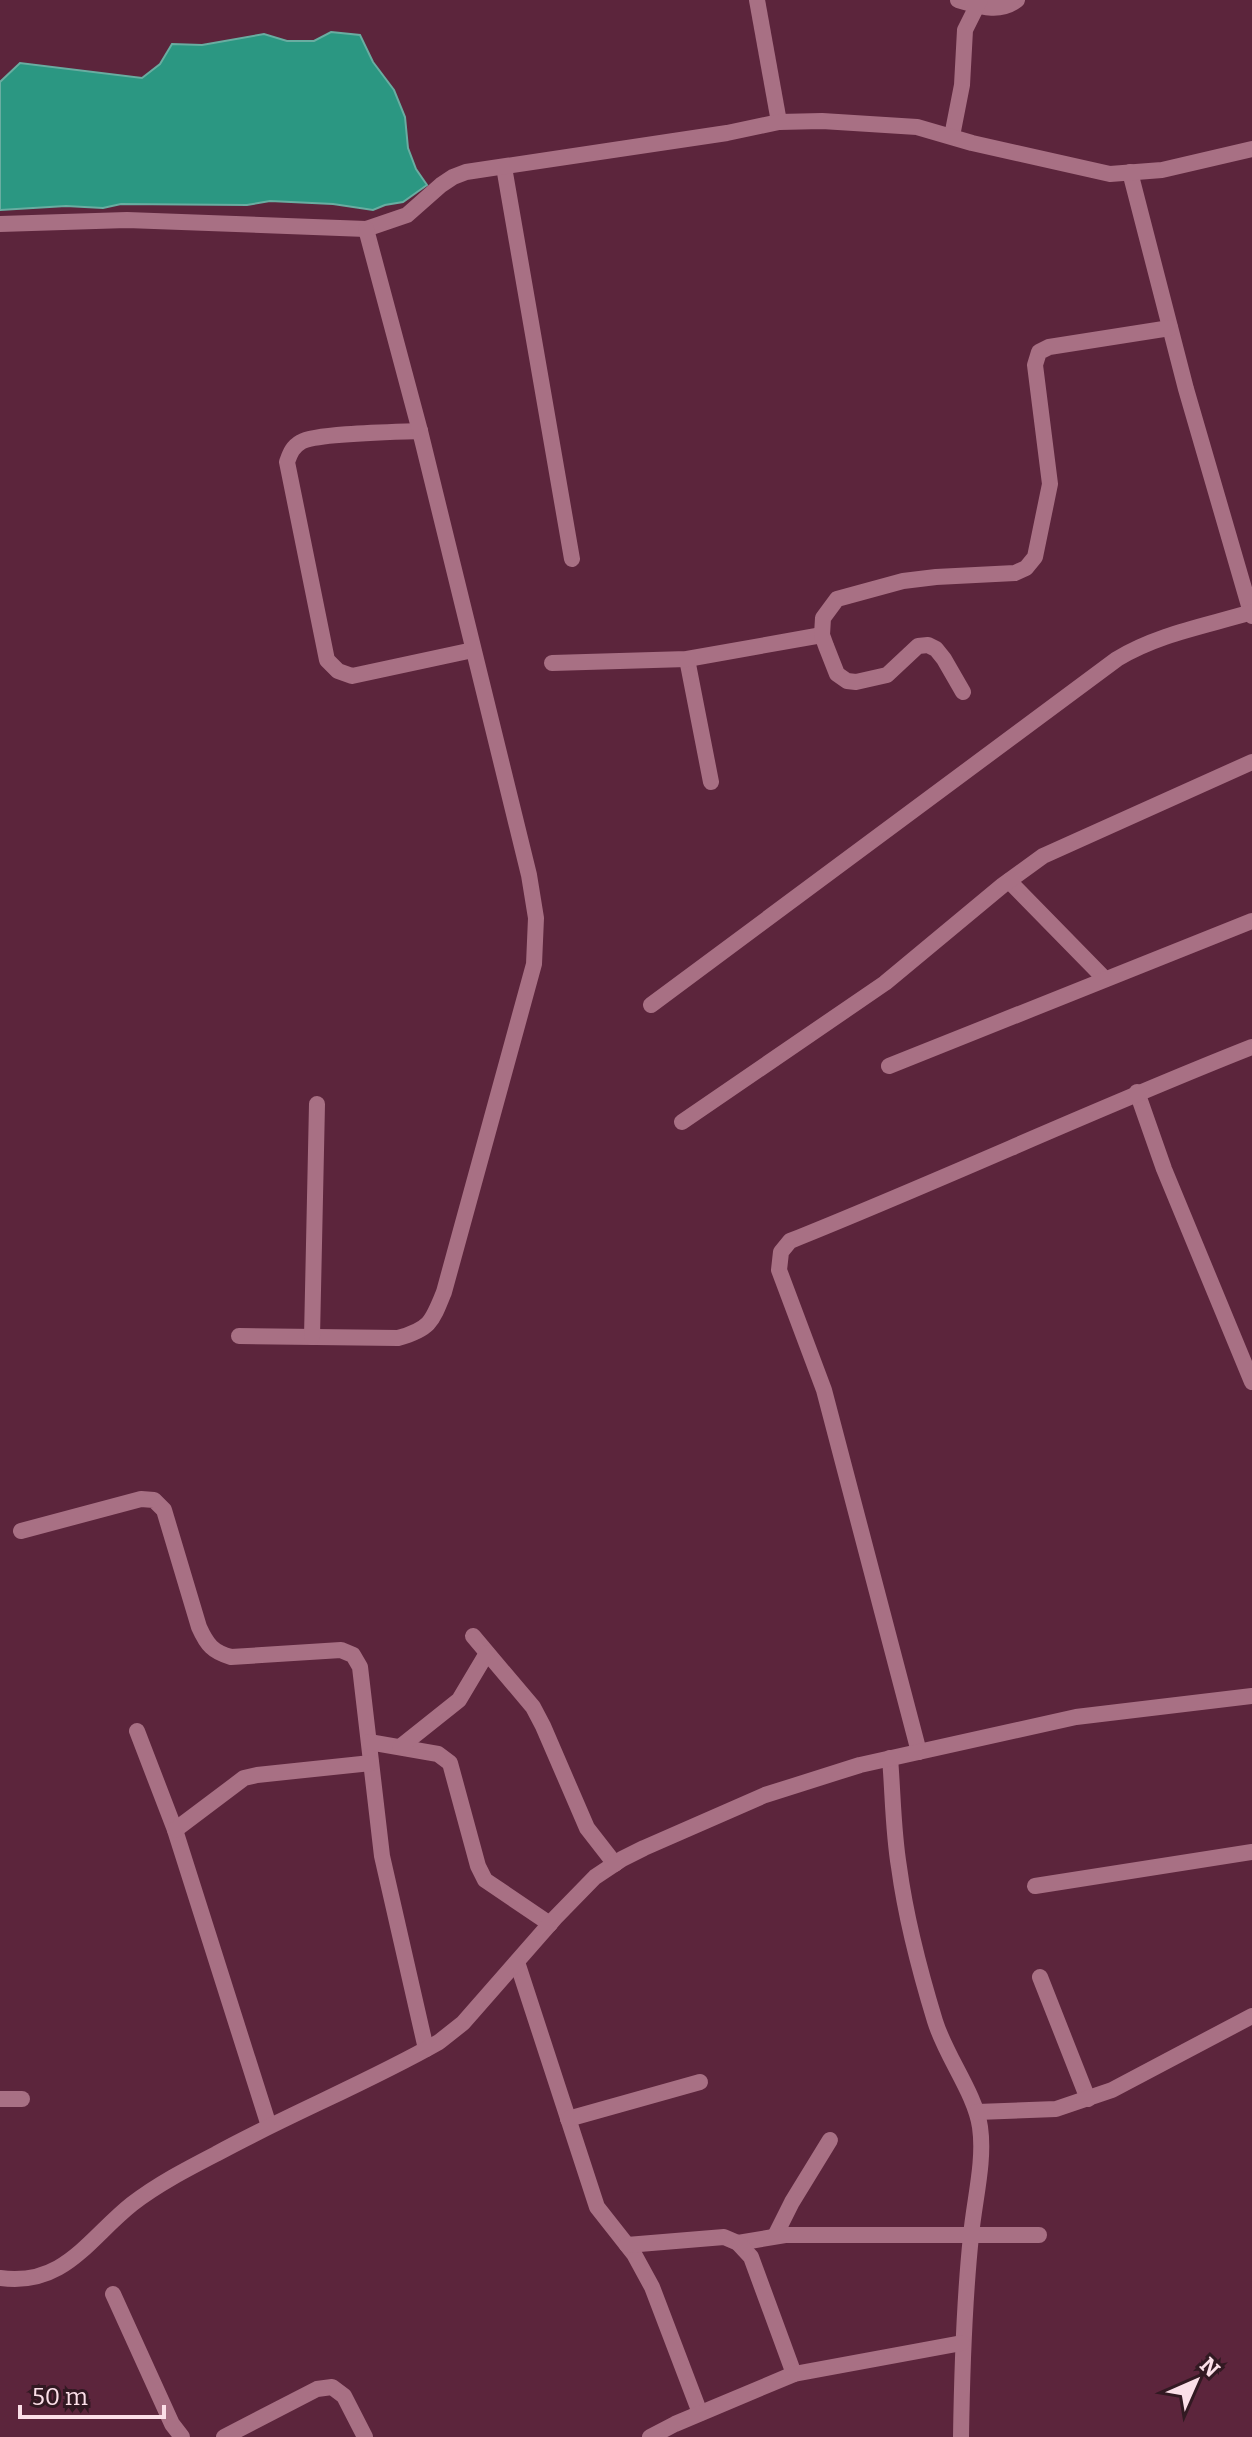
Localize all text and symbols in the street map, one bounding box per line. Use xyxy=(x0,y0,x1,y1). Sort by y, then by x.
north arrow xyxy=(1156,2341,1236,2421)
text: N xyxy=(1194,2352,1225,2383)
scale bar xyxy=(20,2369,164,2419)
text: 50 m xyxy=(32,2383,88,2411)

